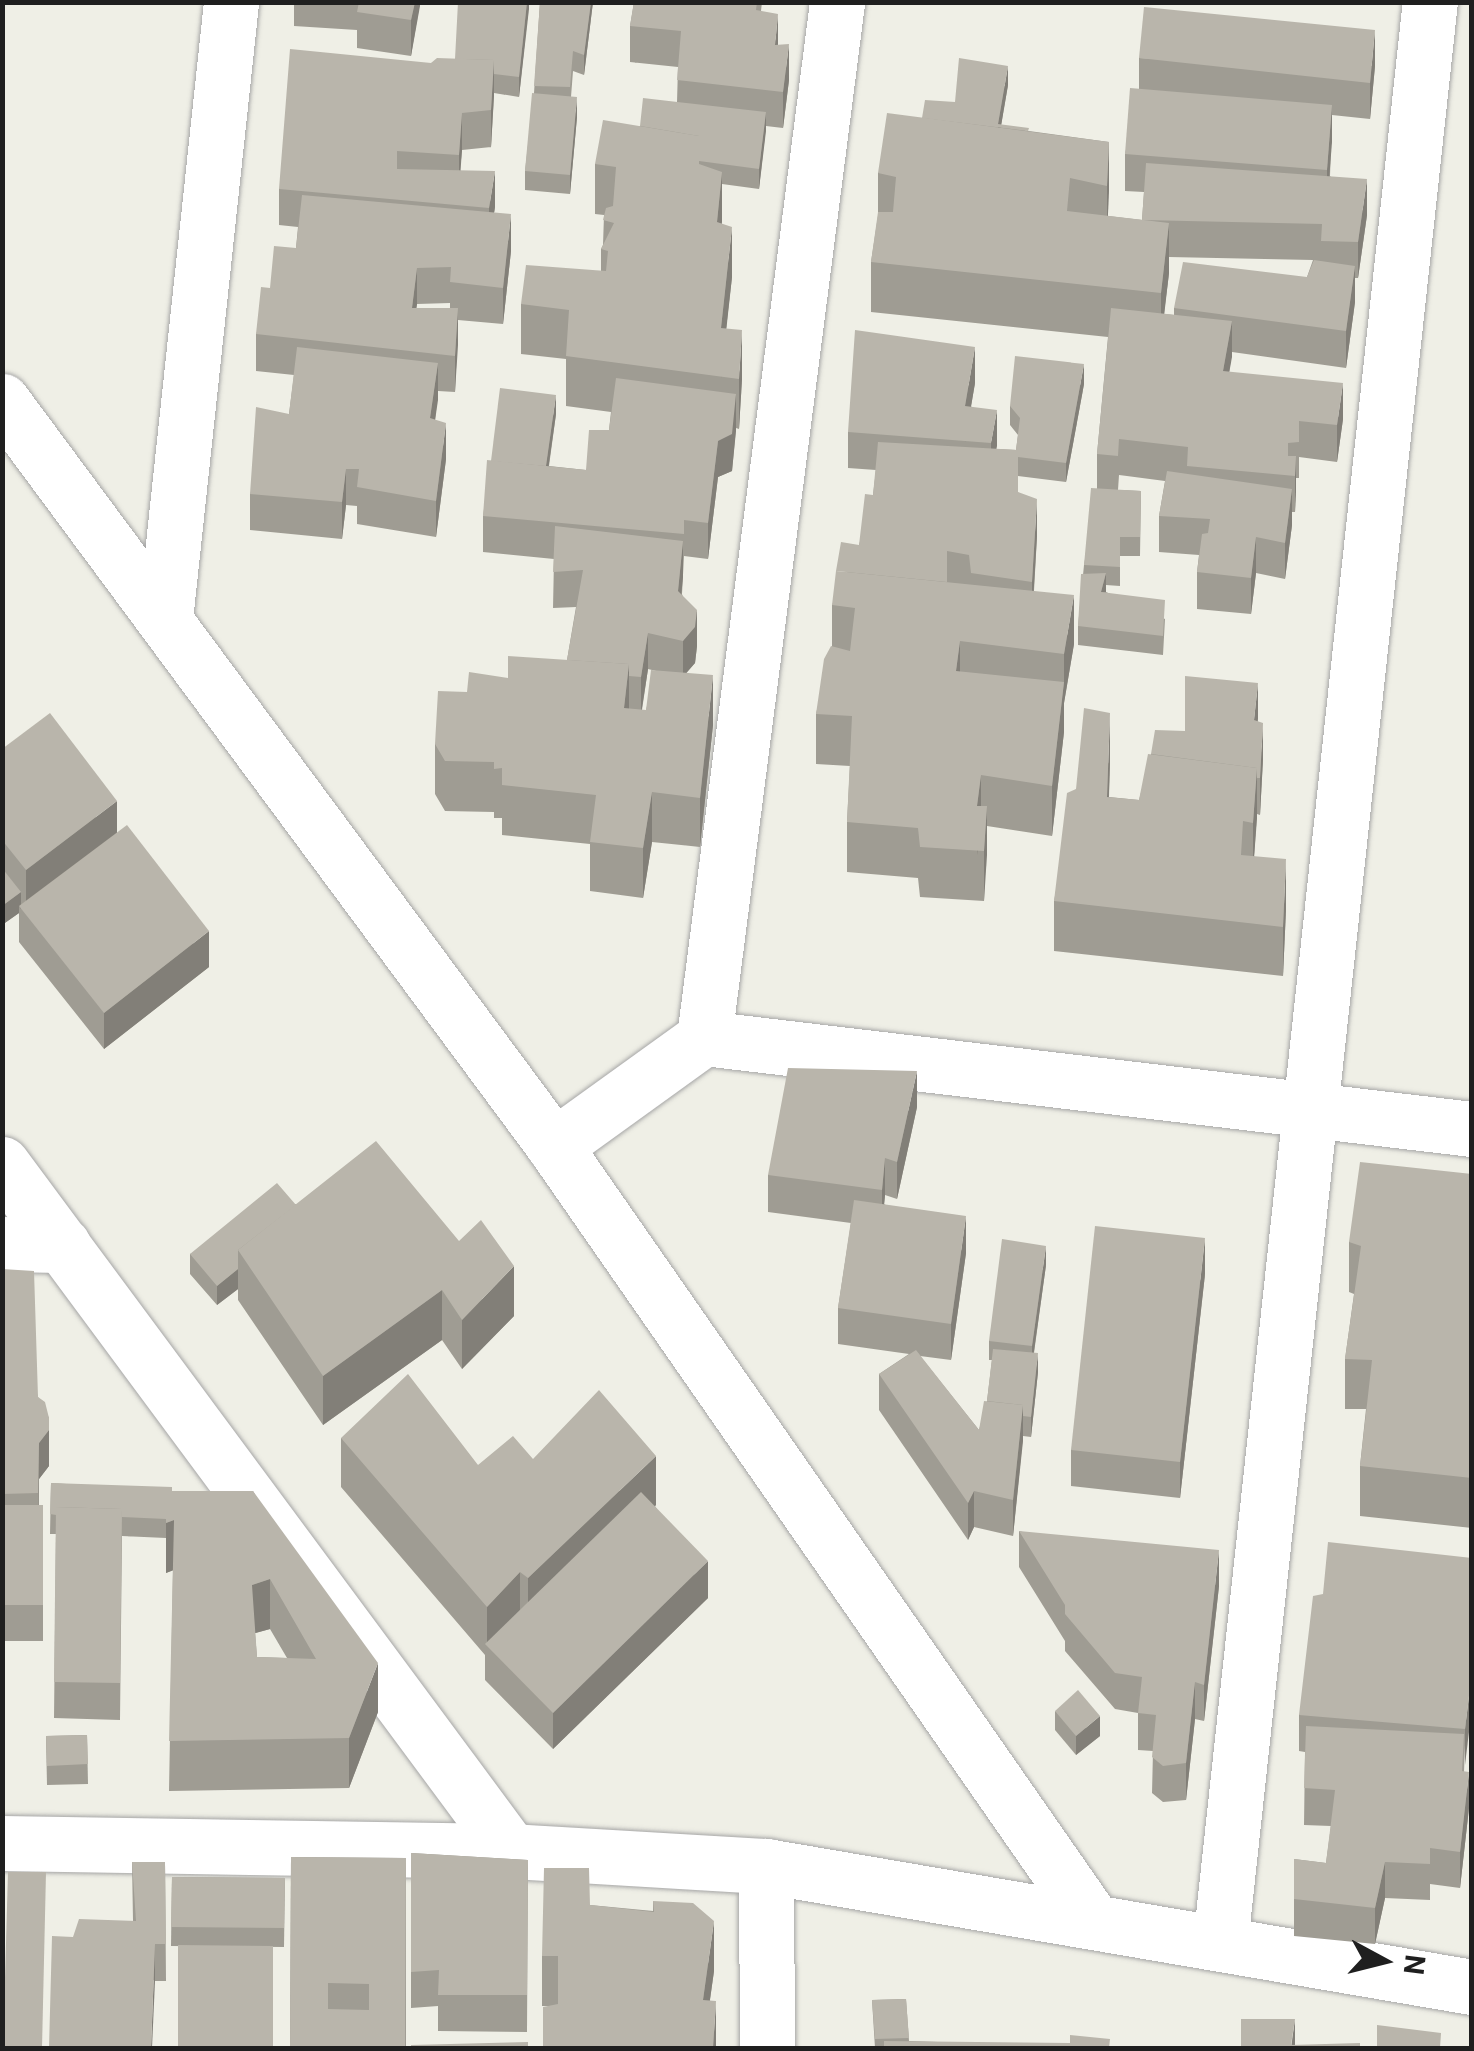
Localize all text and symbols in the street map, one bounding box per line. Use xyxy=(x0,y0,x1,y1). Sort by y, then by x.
north arrow xyxy=(1334,1911,1434,2011)
text: N xyxy=(1397,1953,1432,1977)

